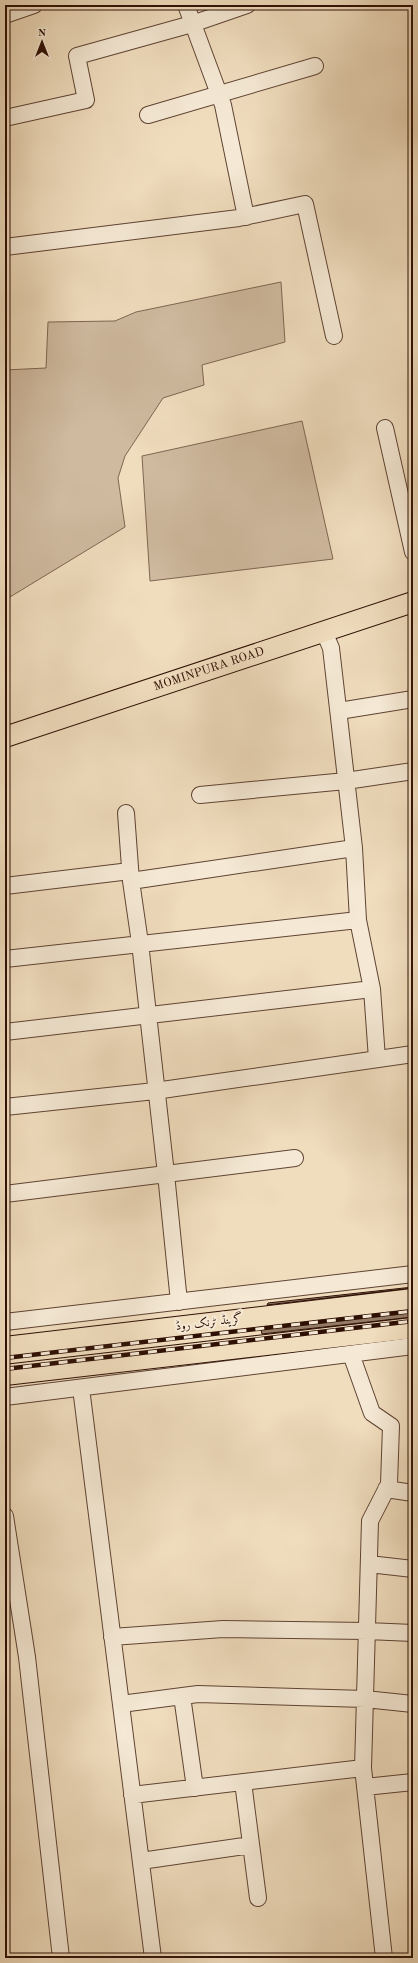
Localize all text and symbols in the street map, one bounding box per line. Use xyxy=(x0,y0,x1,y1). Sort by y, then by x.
north arrow xyxy=(22,22,62,62)
text: N xyxy=(38,28,47,39)
street label: MOMINPURA ROAD xyxy=(152,646,266,693)
street label: گرینڈ ٹرنک روڈ xyxy=(175,1310,243,1334)

